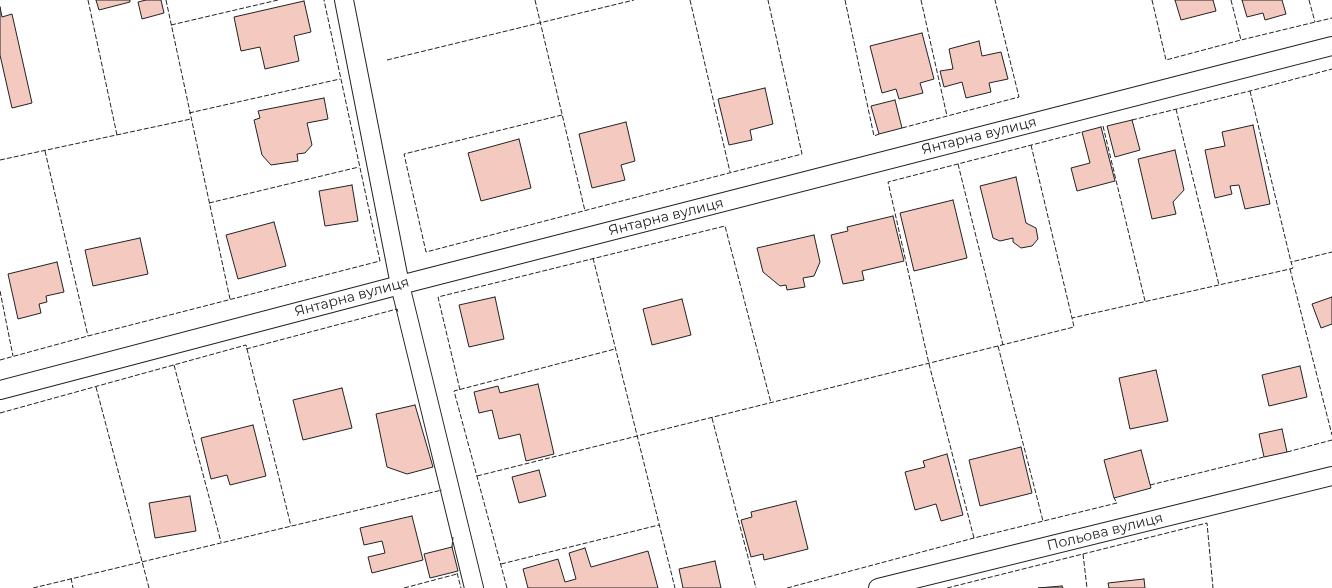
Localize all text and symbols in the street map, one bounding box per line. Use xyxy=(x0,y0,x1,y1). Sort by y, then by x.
street label: Янтарна вулиця xyxy=(920,114,1038,158)
street label: Янтарна вулиця xyxy=(607,195,725,239)
street label: Янтарна вулиця xyxy=(293,274,411,320)
street label: Польова вулиця xyxy=(1045,509,1165,555)

